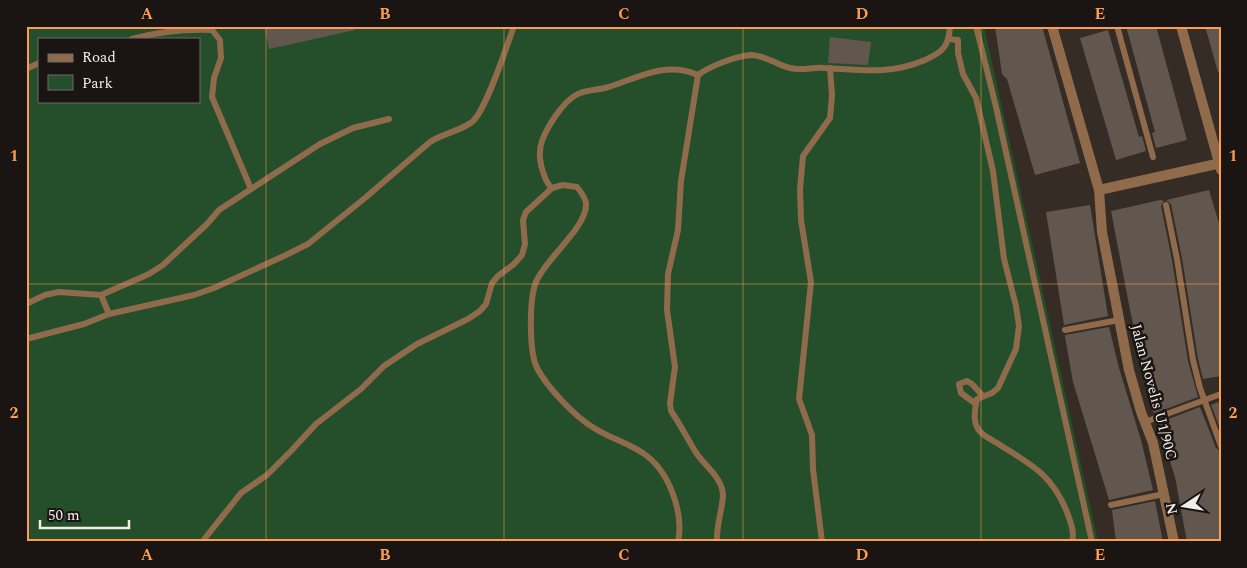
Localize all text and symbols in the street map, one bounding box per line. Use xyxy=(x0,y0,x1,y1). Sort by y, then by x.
text: A xyxy=(141,2,154,26)
text: B xyxy=(379,2,391,26)
text: C xyxy=(618,2,630,26)
text: D xyxy=(856,2,869,26)
text: E xyxy=(1095,2,1105,26)
legend xyxy=(38,38,200,102)
text: Road xyxy=(82,46,116,69)
text: Park xyxy=(82,72,113,95)
text: 1 xyxy=(10,144,18,168)
text: 1 xyxy=(1229,144,1237,168)
street label: Jalan Novelis U1/90C xyxy=(1124,322,1183,463)
text: 2 xyxy=(10,401,19,425)
text: 2 xyxy=(1229,401,1238,425)
north arrow xyxy=(1160,480,1210,530)
scale bar xyxy=(40,498,129,530)
text: N xyxy=(1160,501,1183,516)
text: 50 m xyxy=(48,504,80,527)
text: A xyxy=(141,543,154,567)
text: B xyxy=(379,543,391,567)
text: C xyxy=(618,543,630,567)
text: D xyxy=(856,543,869,567)
text: E xyxy=(1095,543,1105,567)

